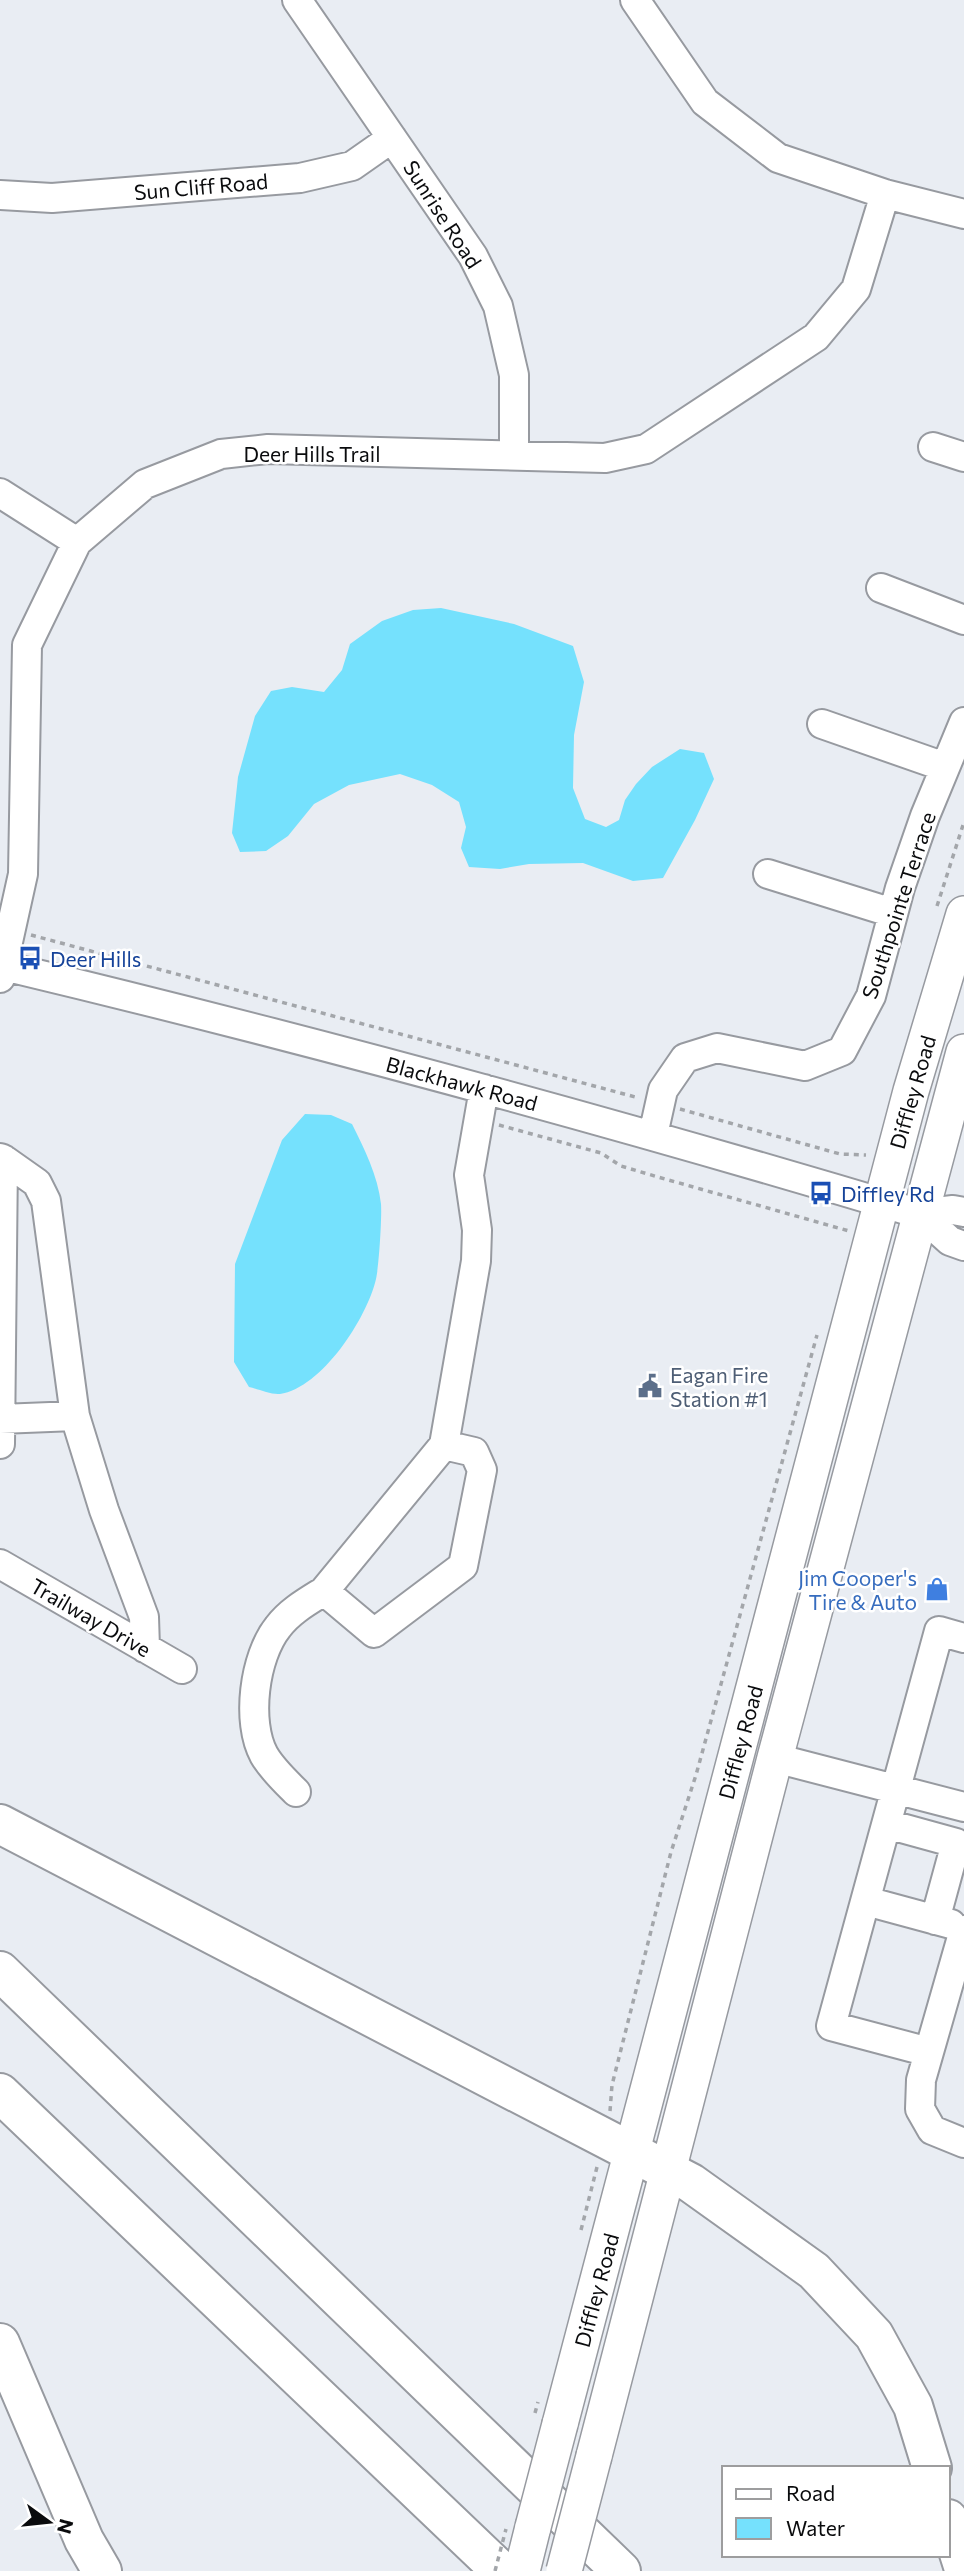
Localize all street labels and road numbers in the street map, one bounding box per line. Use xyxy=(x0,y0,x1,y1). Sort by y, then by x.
street label: Sunrise Road xyxy=(399,155,487,273)
street label: Sun Cliff Road xyxy=(133,168,269,204)
street label: Deer Hills Trail xyxy=(243,441,381,466)
street label: Southpointe Terrace xyxy=(856,808,940,1002)
street label: Diffley Road xyxy=(884,1032,940,1152)
street label: Blackhawk Road xyxy=(384,1051,540,1115)
street label: Trailway Drive xyxy=(26,1573,156,1661)
street label: Diffley Road xyxy=(713,1682,767,1802)
street label: Diffley Road xyxy=(569,2230,623,2350)

